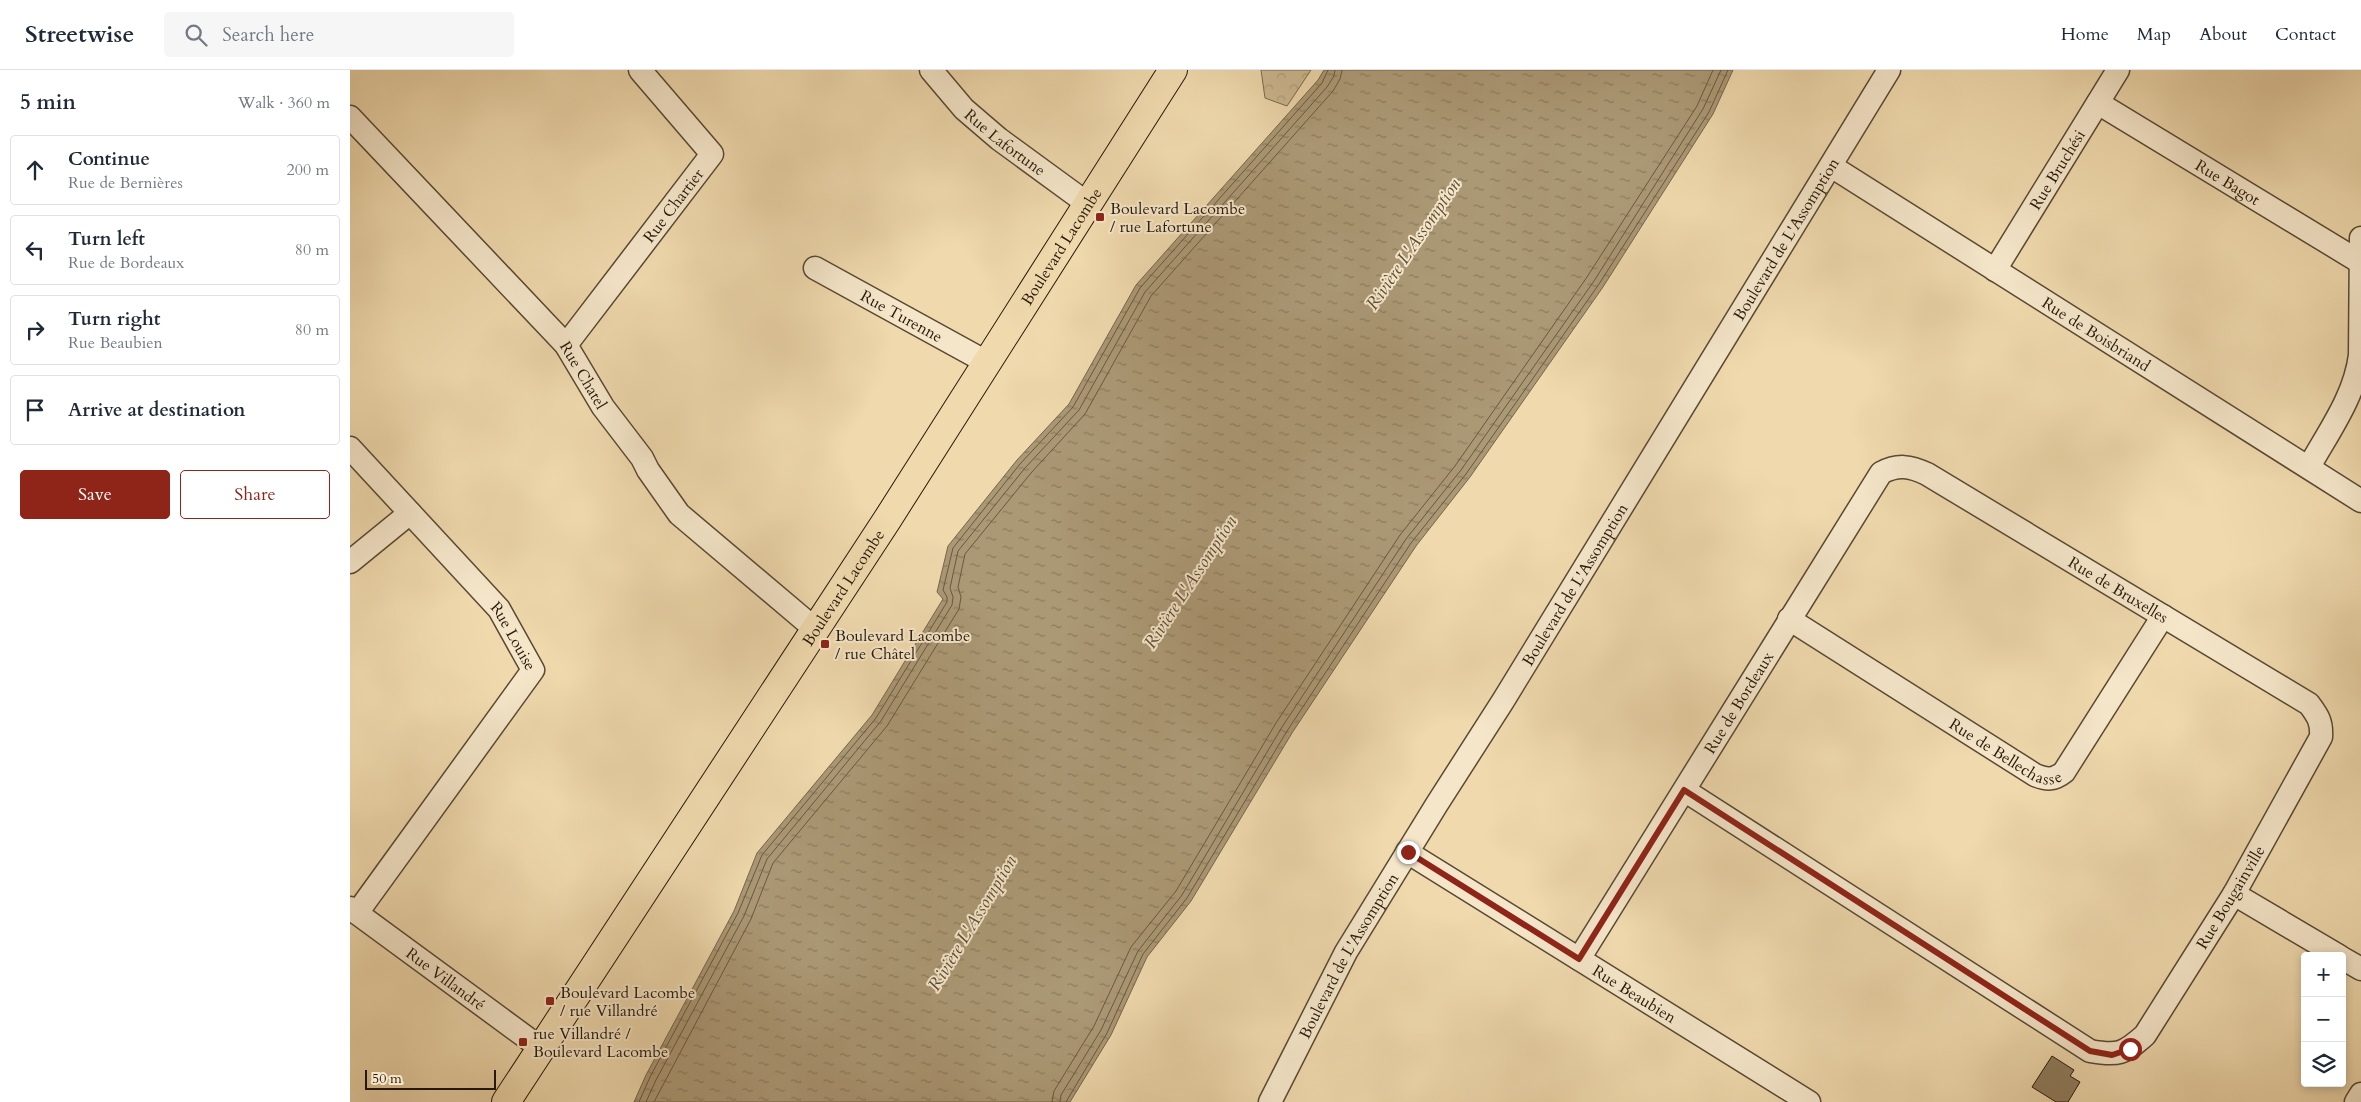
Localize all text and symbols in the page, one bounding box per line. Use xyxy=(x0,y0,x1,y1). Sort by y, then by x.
search box xyxy=(164,12,514,57)
text: Streetwise xyxy=(25,18,134,51)
icon: search xyxy=(182,21,210,49)
text: Search here xyxy=(222,22,314,48)
text: Home xyxy=(2061,22,2109,47)
text: Map xyxy=(2137,22,2171,47)
text: About xyxy=(2199,22,2247,47)
text: Contact xyxy=(2275,22,2336,47)
text: 5 min xyxy=(20,88,76,117)
text: Walk · 360 m xyxy=(238,92,330,114)
street label: Rue Lafortune xyxy=(959,104,1050,181)
street label: Rue Bruchési xyxy=(2025,125,2091,214)
text: Continue xyxy=(68,146,150,172)
street label: Boulevard de L'Assomption xyxy=(1728,154,1845,325)
street label: Rue Bagot xyxy=(2191,155,2264,211)
icon: ahead xyxy=(21,156,49,184)
text: 200 m xyxy=(287,159,329,181)
street label: Rue Chartier xyxy=(638,164,709,247)
text: Rue de Bernières xyxy=(68,172,183,194)
water label: Rivière L'Assomption xyxy=(1360,173,1467,315)
street label: Boulevard Lacombe xyxy=(1016,184,1107,310)
place label: Boulevard Lacombe / rue Lafortune xyxy=(1110,198,1245,238)
marker: Boulevard Lacombe / rue Lafortune xyxy=(1094,211,1106,223)
text: Turn left xyxy=(68,226,145,252)
icon: left xyxy=(21,236,49,264)
text: 80 m xyxy=(295,239,329,261)
text: Rue de Bordeaux xyxy=(68,252,184,274)
street label: Rue Turenne xyxy=(856,285,946,348)
street label: Rue de Boisbriand xyxy=(2037,292,2155,377)
text: Turn right xyxy=(68,306,160,332)
icon: right xyxy=(21,316,49,344)
text: 80 m xyxy=(295,319,329,341)
text: Rue Beaubien xyxy=(68,332,163,354)
street label: Rue Chatel xyxy=(554,337,612,414)
icon: arrive xyxy=(21,396,49,424)
text: Arrive at destination xyxy=(68,397,245,423)
button: Save xyxy=(20,470,170,519)
button: Share xyxy=(180,470,330,519)
street label: Boulevard de L'Assomption xyxy=(1517,499,1633,670)
water label: Rivière L'Assomption xyxy=(1138,511,1243,654)
street label: Boulevard Lacombe xyxy=(797,525,890,651)
street label: Rue de Bruxelles xyxy=(2064,552,2172,629)
street label: Rue Louise xyxy=(485,597,541,675)
place label: Boulevard Lacombe / rue Châtel xyxy=(835,625,970,665)
marker: Boulevard Lacombe / rue Châtel xyxy=(819,638,831,650)
street label: Rue de Bordeaux xyxy=(1699,648,1779,758)
street label: Rue de Bellechasse xyxy=(1945,713,2066,791)
route end xyxy=(1397,841,1420,864)
street label: Rue Bougainville xyxy=(2191,842,2270,953)
water label: Rivière L'Assomption xyxy=(922,851,1023,996)
street label: Boulevard de L'Assomption xyxy=(1294,869,1404,1043)
street label: Rue Villandré xyxy=(401,943,490,1016)
map controls xyxy=(2301,952,2346,1087)
button: + xyxy=(2301,952,2346,997)
street label: Rue Beaubien xyxy=(1588,960,1680,1029)
place label: Boulevard Lacombe / rue Villandré xyxy=(560,982,695,1022)
marker: Boulevard Lacombe / rue Villandré xyxy=(544,995,556,1007)
button: − xyxy=(2301,997,2346,1042)
place label: rue Villandré / Boulevard Lacombe xyxy=(533,1023,668,1063)
marker: rue Villandré / Boulevard Lacombe xyxy=(517,1036,529,1048)
route start xyxy=(2119,1038,2142,1061)
button: layers xyxy=(2301,1042,2346,1087)
scale bar xyxy=(365,1067,496,1090)
text: 50 m xyxy=(372,1069,402,1088)

